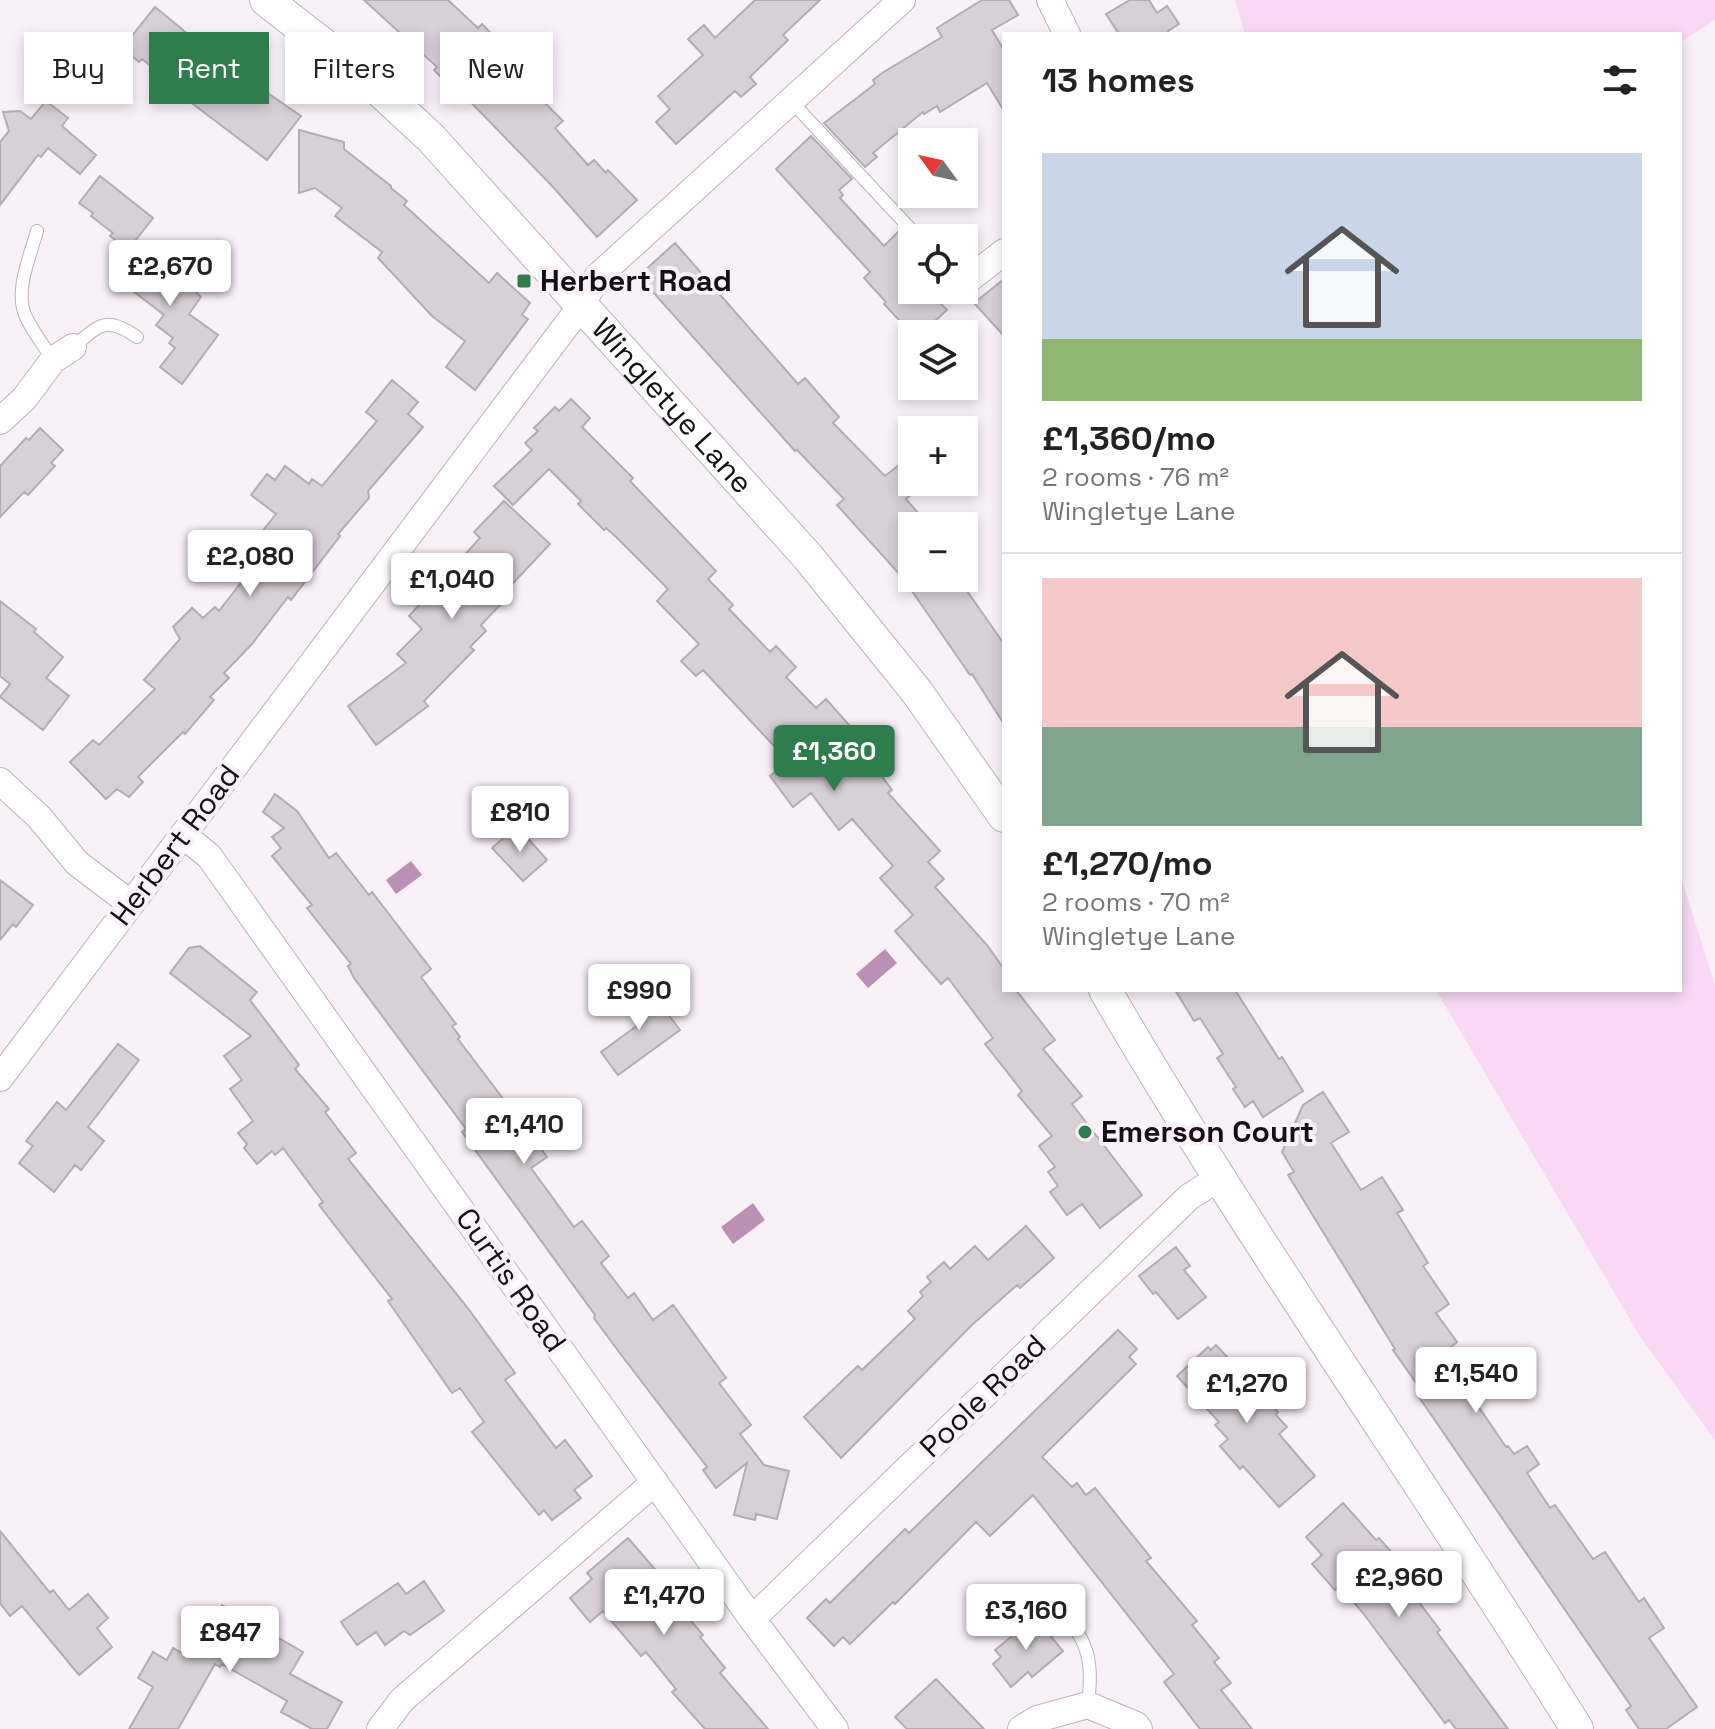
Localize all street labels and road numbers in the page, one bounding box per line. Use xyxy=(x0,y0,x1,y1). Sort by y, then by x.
street label: Wingletye Lane xyxy=(583,310,762,502)
street label: Herbert Road xyxy=(101,756,248,933)
street label: Curtis Road xyxy=(447,1200,575,1359)
street label: Poole Road xyxy=(911,1326,1054,1466)

